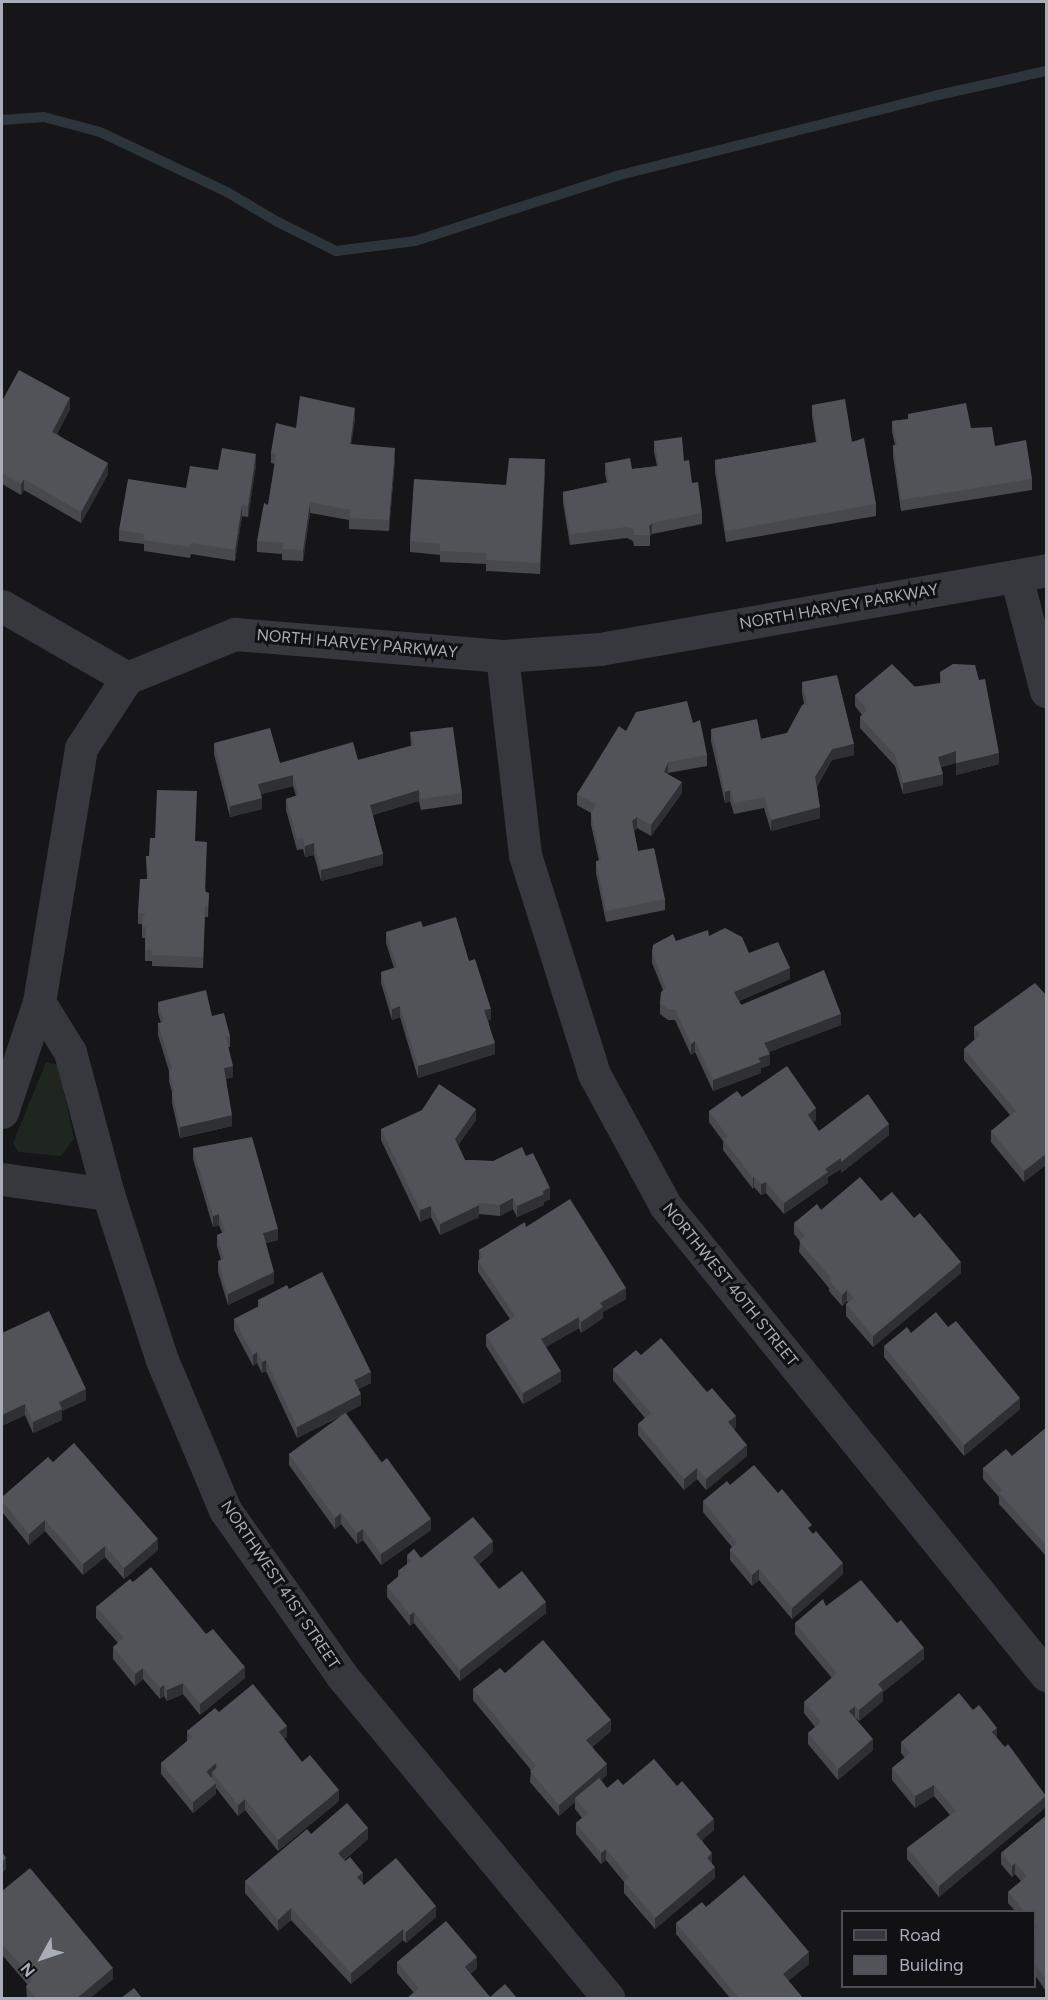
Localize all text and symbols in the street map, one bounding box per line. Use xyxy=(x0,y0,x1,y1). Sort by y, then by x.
street label: NORTH HARVEY PARKWAY xyxy=(738,580,940,634)
street label: NORTH HARVEY PARKWAY xyxy=(256,626,458,662)
street label: NORTHWEST 40TH STREET xyxy=(658,1199,802,1371)
street label: NORTHWEST 41ST STREET xyxy=(216,1497,344,1673)
legend xyxy=(841,1910,1036,1988)
text: Road xyxy=(899,1924,940,1946)
north arrow xyxy=(12,1928,72,1988)
text: Building xyxy=(899,1954,964,1976)
text: N xyxy=(17,1959,39,1981)

